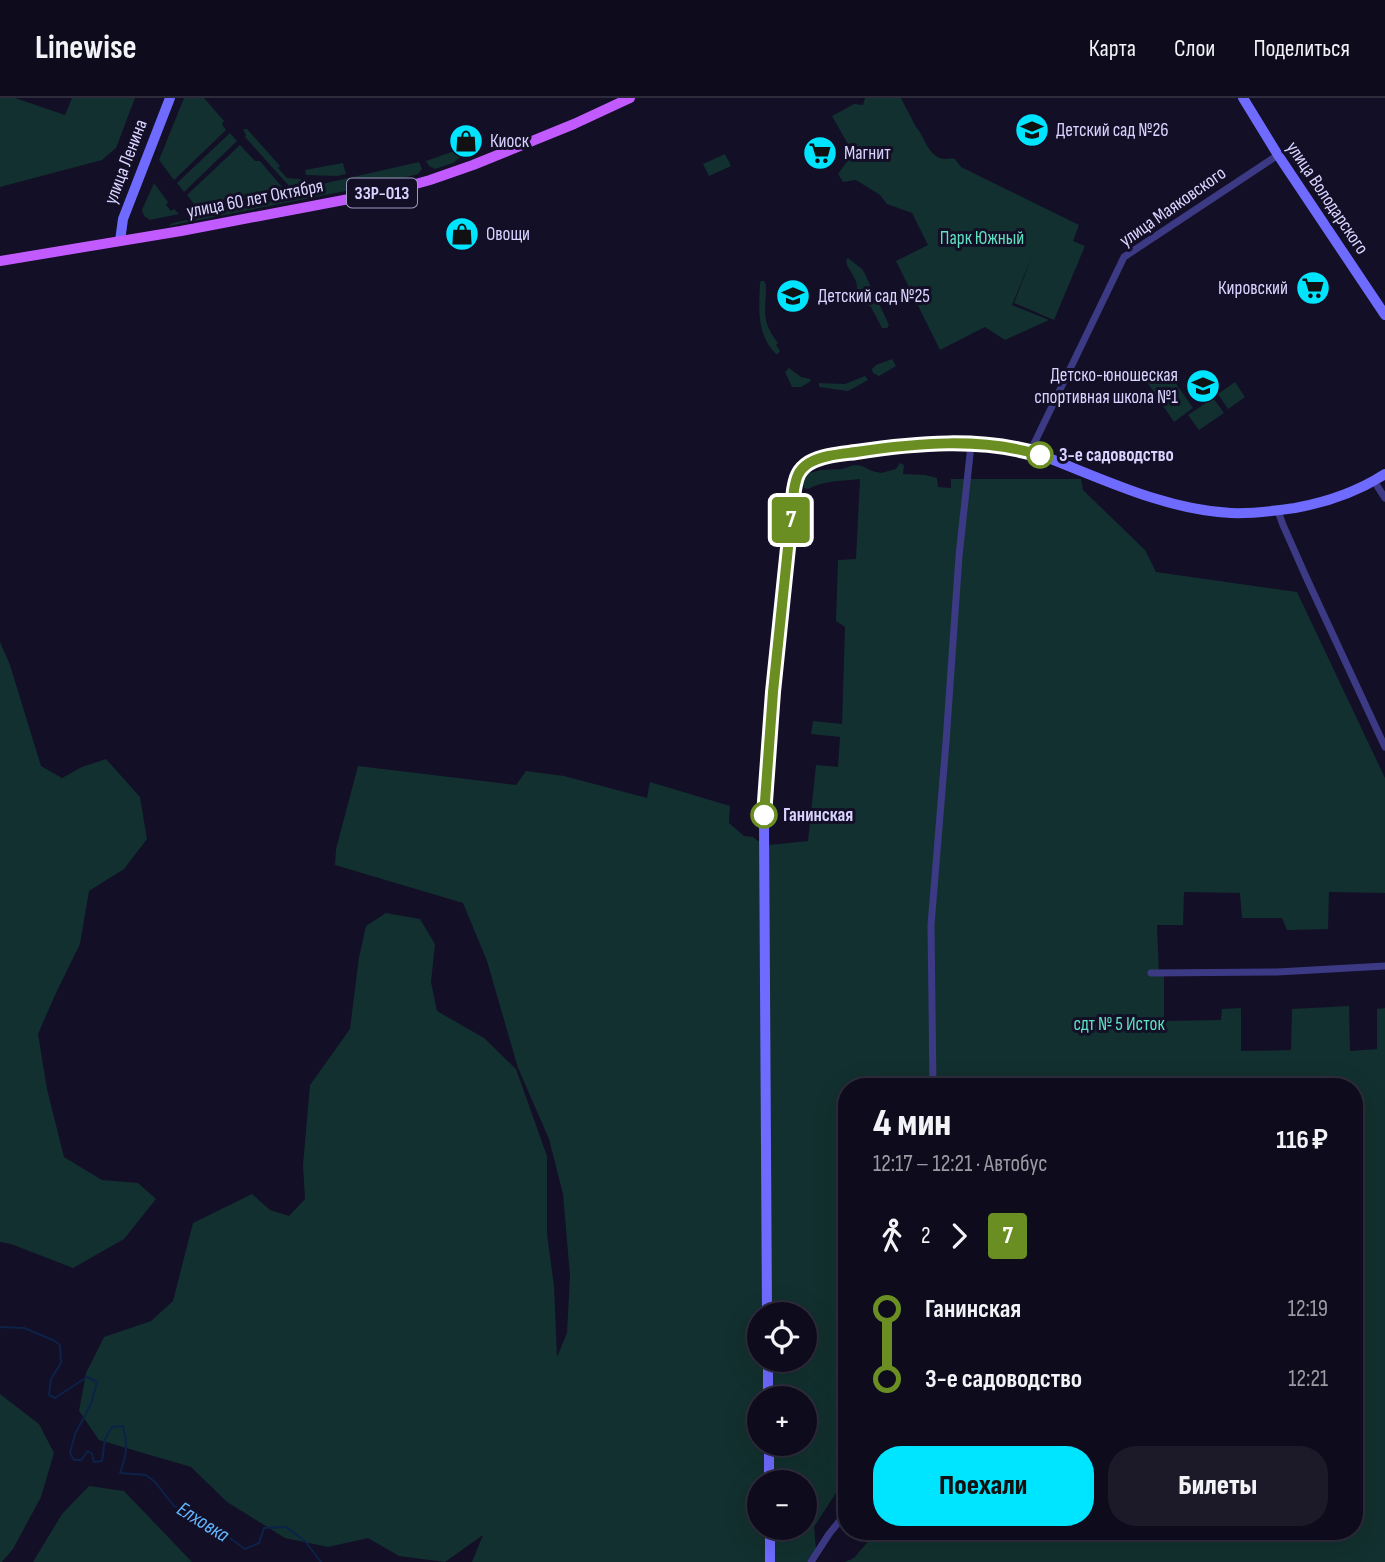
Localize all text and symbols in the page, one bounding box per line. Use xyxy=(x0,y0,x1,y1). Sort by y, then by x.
text: Linewise xyxy=(35,28,137,68)
text: Карта xyxy=(1089,34,1136,63)
text: Слои xyxy=(1174,34,1215,63)
text: Поделиться xyxy=(1253,34,1350,63)
school or university icon: Детский сад №26 xyxy=(1013,111,1051,149)
street label: улица Ленина xyxy=(99,116,153,208)
place label: Детский сад №26 xyxy=(1056,119,1169,142)
shop icon: Киоск xyxy=(447,122,485,160)
place label: Киоск xyxy=(490,130,530,153)
supermarket icon: Магнит xyxy=(801,134,839,172)
street label: улица Володарского xyxy=(1281,137,1373,259)
place label: Магнит xyxy=(844,142,891,165)
street label: улица Маяковского xyxy=(1115,162,1231,252)
street label: улица 60 лет Октября xyxy=(185,174,325,224)
road number: 33Р-013 xyxy=(347,178,417,208)
shop icon: Овощи xyxy=(443,215,481,253)
place label: Овощи xyxy=(486,223,530,246)
park label: Парк Южный xyxy=(940,227,1024,250)
supermarket icon: Кировский xyxy=(1294,269,1332,307)
school or university icon: Детский сад №25 xyxy=(774,277,812,315)
place label: Кировский xyxy=(1218,277,1288,300)
place label: Детский сад №25 xyxy=(818,285,930,308)
place label: Детско-юношеская спортивная школа №1 xyxy=(1034,364,1178,409)
school or university icon: Детско-юношеская спортивная школа №1 xyxy=(1184,367,1222,405)
marker: 3-е садоводство xyxy=(1027,442,1053,468)
place label: 3-е садоводство xyxy=(1059,444,1174,467)
line badge: 7 xyxy=(768,497,814,543)
text: 7 xyxy=(786,505,796,534)
marker: Ганинская xyxy=(751,802,777,828)
place label: Ганинская xyxy=(783,804,853,827)
park label: сдт № 5 Исток xyxy=(1073,1013,1165,1036)
text: 4 мин xyxy=(873,1101,951,1146)
text: 116 ₽ xyxy=(1276,1125,1328,1156)
text: 12:17 – 12:21 · Автобус xyxy=(873,1150,1047,1178)
icon: walk xyxy=(873,1217,911,1255)
icon: forward xyxy=(940,1217,978,1255)
text: 7 xyxy=(1002,1221,1013,1250)
text: 2 xyxy=(921,1222,930,1250)
text: Ганинская xyxy=(925,1294,1021,1325)
text: 12:19 xyxy=(1288,1295,1328,1323)
map controls xyxy=(747,1302,817,1540)
button: locate xyxy=(747,1302,817,1372)
text: 3-е садоводство xyxy=(925,1364,1082,1395)
text: 12:21 xyxy=(1288,1365,1328,1393)
button: + xyxy=(747,1386,817,1456)
button: Поехали xyxy=(873,1446,1094,1526)
button: Билеты xyxy=(1108,1446,1328,1526)
button: − xyxy=(747,1470,817,1540)
water label: Елховка xyxy=(172,1496,234,1548)

